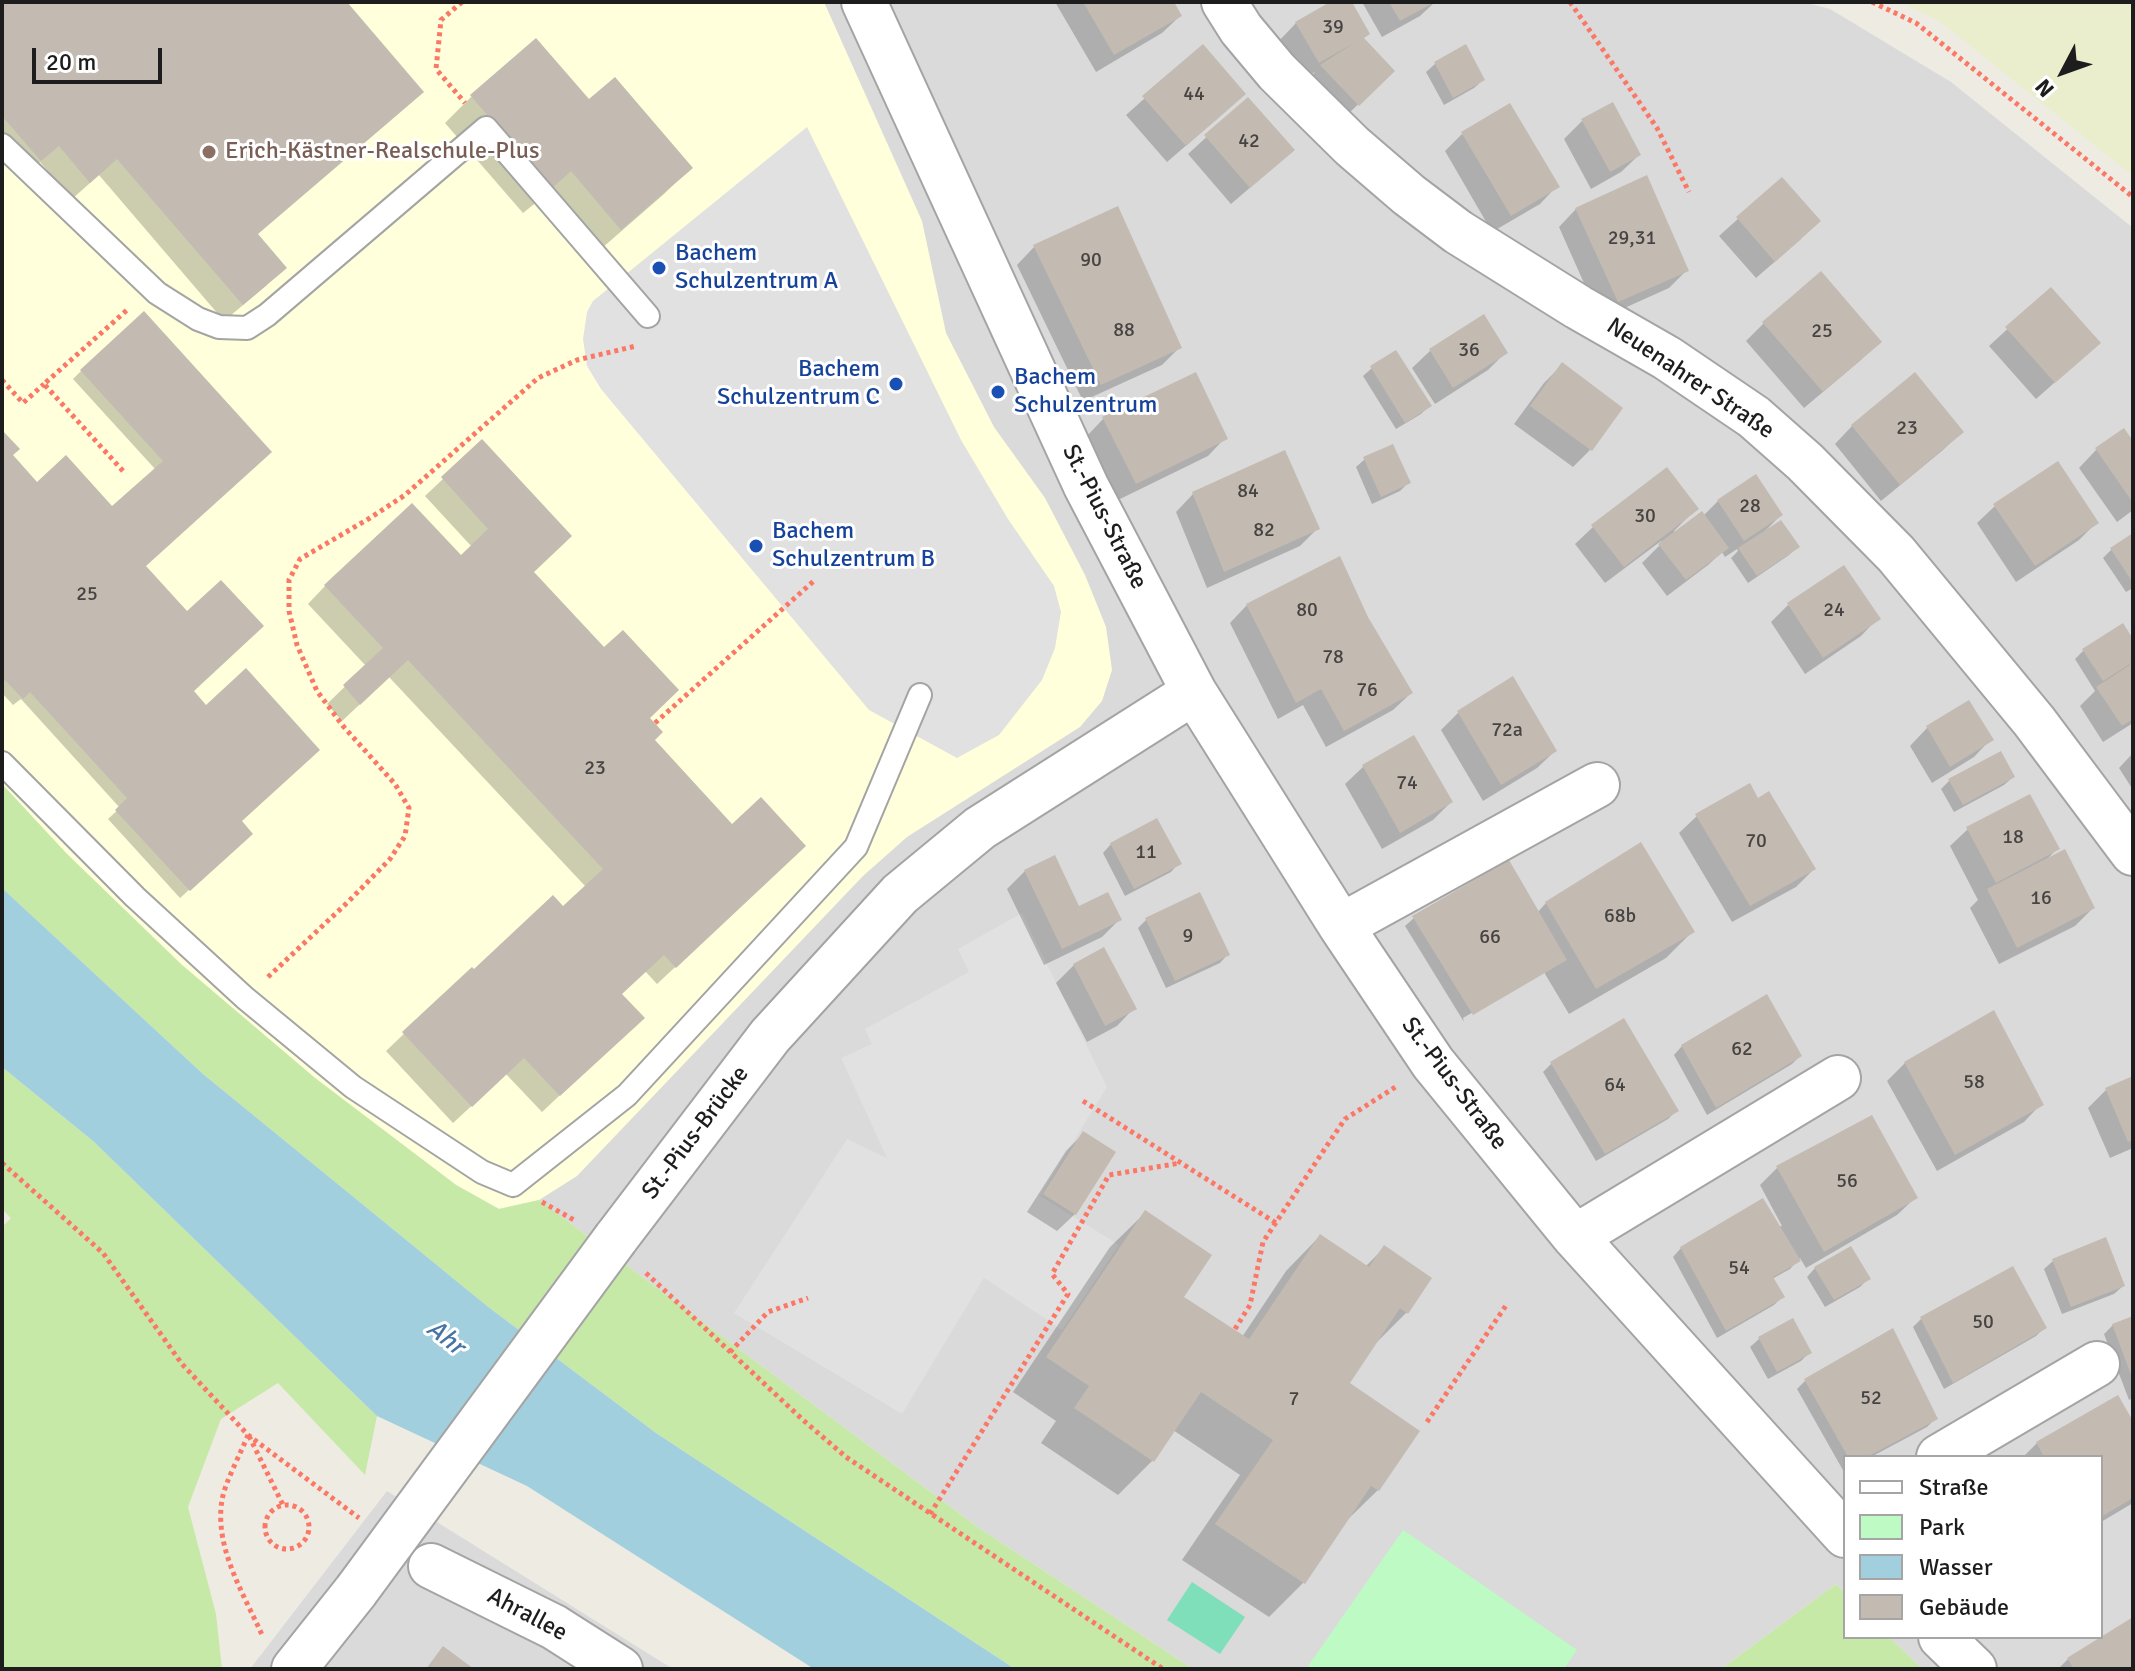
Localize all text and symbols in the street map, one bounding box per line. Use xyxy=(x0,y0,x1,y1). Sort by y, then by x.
house number: 39 xyxy=(1322,16,1344,40)
scale bar xyxy=(36,32,166,82)
north arrow xyxy=(2023,32,2103,112)
text: 20 m xyxy=(46,47,96,77)
text: N xyxy=(2029,73,2060,103)
house number: 44 xyxy=(1183,83,1205,107)
house number: 42 xyxy=(1238,130,1260,154)
place label: Erich-Kästner-Realschule-Plus xyxy=(225,138,539,166)
marker: Erich-Kästner-Realschule-Plus xyxy=(200,143,218,161)
house number: 29,31 xyxy=(1608,227,1656,251)
place label: Bachem Schulzentrum A xyxy=(675,240,838,296)
house number: 90 xyxy=(1080,249,1102,273)
marker: Bachem Schulzentrum A xyxy=(650,259,668,277)
street label: Neuenahrer Straße xyxy=(1601,312,1779,446)
house number: 88 xyxy=(1113,319,1135,343)
house number: 25 xyxy=(1811,320,1833,344)
house number: 36 xyxy=(1458,339,1480,363)
place label: Bachem Schulzentrum C xyxy=(717,356,880,412)
place label: Bachem Schulzentrum xyxy=(1014,364,1157,420)
marker: Bachem Schulzentrum C xyxy=(887,375,905,393)
marker: Bachem Schulzentrum xyxy=(989,383,1007,401)
house number: 23 xyxy=(1896,417,1918,441)
street label: St.-Pius-Straße xyxy=(1055,440,1153,594)
house number: 84 xyxy=(1237,480,1259,504)
house number: 28 xyxy=(1739,495,1761,519)
house number: 30 xyxy=(1634,505,1656,529)
place label: Bachem Schulzentrum B xyxy=(772,518,935,574)
house number: 82 xyxy=(1253,519,1275,543)
marker: Bachem Schulzentrum B xyxy=(747,537,765,555)
house number: 25 xyxy=(76,583,98,607)
house number: 80 xyxy=(1296,599,1318,623)
house number: 24 xyxy=(1823,599,1845,623)
house number: 78 xyxy=(1322,646,1344,670)
house number: 76 xyxy=(1356,679,1378,703)
house number: 72a xyxy=(1491,719,1523,743)
house number: 23 xyxy=(584,757,606,781)
house number: 74 xyxy=(1396,772,1418,796)
house number: 18 xyxy=(2002,826,2024,850)
house number: 70 xyxy=(1745,830,1767,854)
house number: 11 xyxy=(1135,841,1157,865)
house number: 16 xyxy=(2030,887,2052,911)
house number: 68b xyxy=(1604,905,1636,929)
house number: 9 xyxy=(1183,925,1193,949)
house number: 66 xyxy=(1479,926,1501,950)
street label: St.-Pius-Straße xyxy=(1395,1012,1513,1156)
house number: 62 xyxy=(1731,1038,1753,1062)
street label: St.-Pius-Brücke xyxy=(636,1061,756,1205)
house number: 58 xyxy=(1963,1071,1985,1095)
house number: 64 xyxy=(1604,1074,1626,1098)
house number: 56 xyxy=(1836,1170,1858,1194)
house number: 54 xyxy=(1728,1257,1750,1281)
house number: 50 xyxy=(1972,1311,1994,1335)
water label: Ahr xyxy=(420,1314,470,1362)
house number: 52 xyxy=(1860,1387,1882,1411)
house number: 7 xyxy=(1289,1388,1299,1412)
legend xyxy=(1843,1455,2103,1639)
text: Straße xyxy=(1919,1472,1989,1502)
text: Park xyxy=(1919,1512,1965,1542)
text: Wasser xyxy=(1919,1552,1993,1582)
street label: Ahrallee xyxy=(482,1582,572,1648)
text: Gebäude xyxy=(1919,1592,2009,1622)

